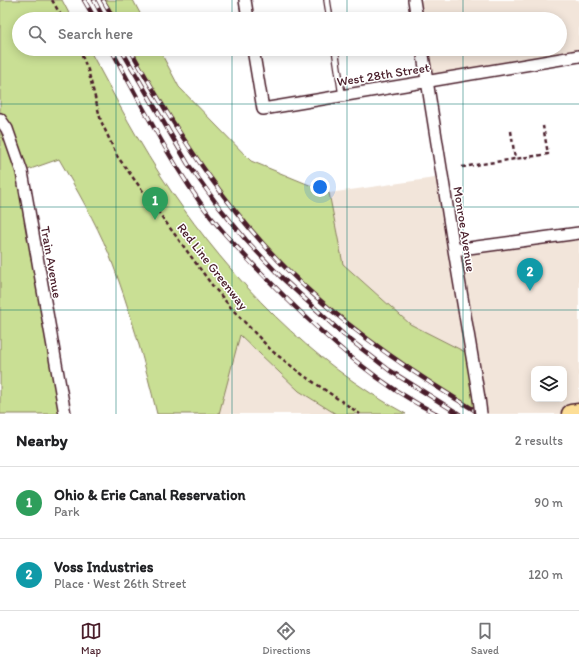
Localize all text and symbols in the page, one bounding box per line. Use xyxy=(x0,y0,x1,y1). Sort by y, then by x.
search box xyxy=(12,12,567,56)
icon: search xyxy=(26,23,48,45)
text: Search here xyxy=(58,25,133,43)
street label: West 28th Street xyxy=(336,60,431,89)
your location xyxy=(310,177,330,197)
street label: Monroe Avenue xyxy=(450,185,479,273)
pin: 1 xyxy=(142,187,168,220)
street label: Red Line Greenway xyxy=(174,220,251,313)
street label: Train Avenue xyxy=(38,225,65,299)
pin: 2 xyxy=(517,258,543,291)
map controls xyxy=(531,366,567,402)
button: layers xyxy=(531,366,567,402)
text: Nearby xyxy=(16,430,68,450)
text: 2 results xyxy=(515,433,563,448)
text: Ohio & Erie Canal Reservation xyxy=(54,486,246,504)
text: 1 xyxy=(26,495,32,510)
text: 90 m xyxy=(534,495,563,510)
text: Park xyxy=(54,504,80,519)
text: Voss Industries xyxy=(54,558,153,576)
text: 2 xyxy=(26,567,32,582)
text: 120 m xyxy=(528,567,563,582)
text: Place · West 26th Street xyxy=(54,576,187,591)
tab: Map xyxy=(80,620,102,657)
tab: Directions xyxy=(262,620,311,657)
tab: Saved xyxy=(471,620,499,657)

